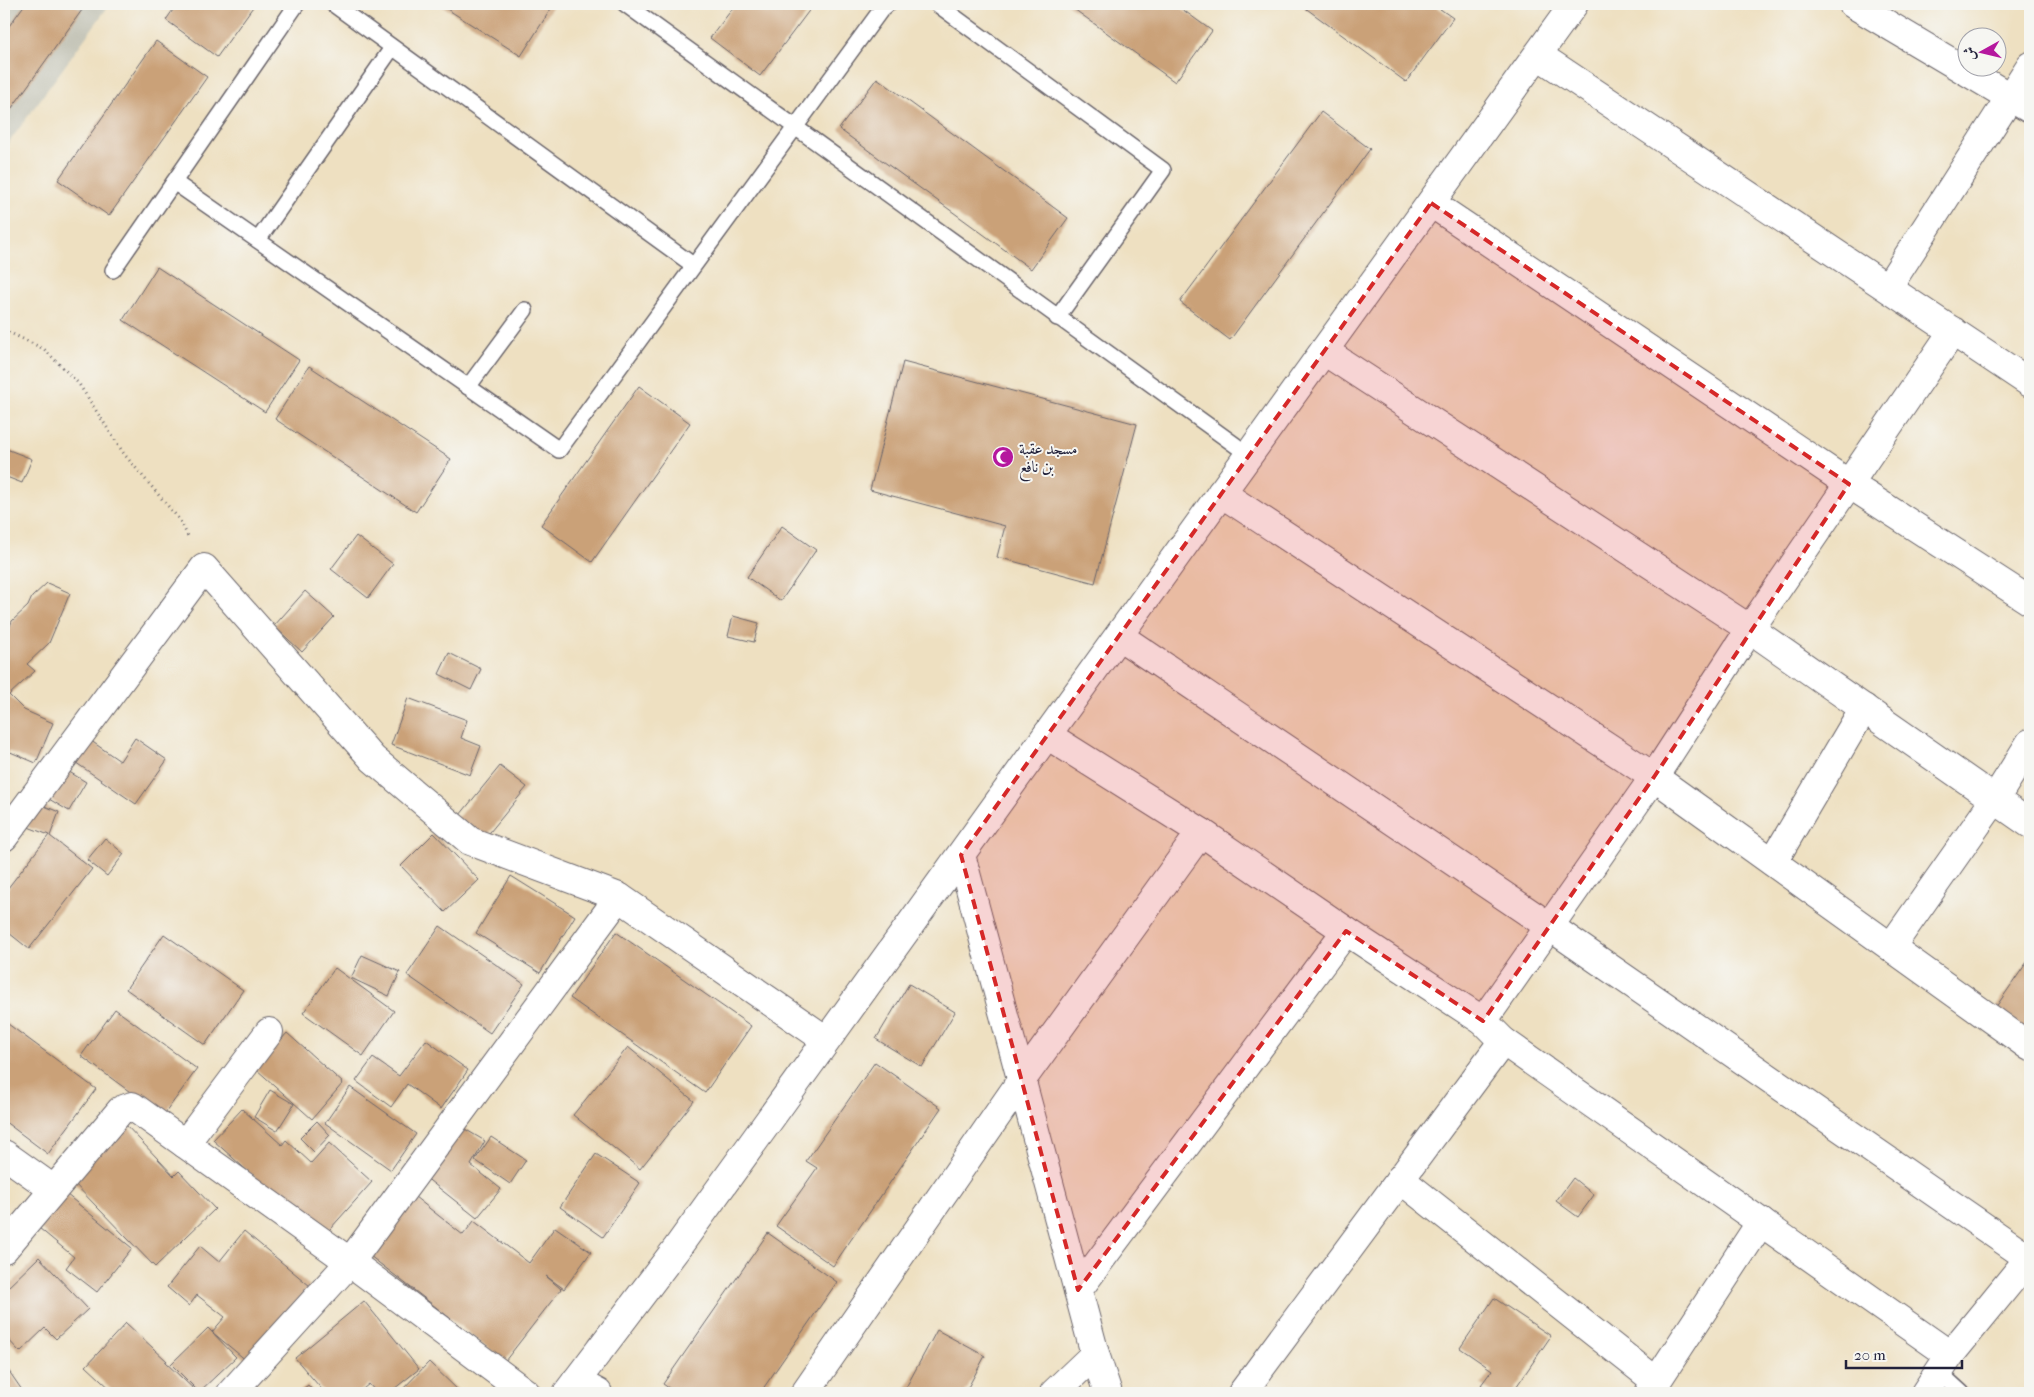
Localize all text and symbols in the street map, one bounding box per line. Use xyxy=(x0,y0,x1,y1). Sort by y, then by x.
north arrow xyxy=(1956,28,2006,78)
text: ش xyxy=(1960,46,1979,62)
place label: مسجد عقبة بن نافع xyxy=(1019,439,1077,482)
mosque icon: مسجد عقبة بن نافع xyxy=(991,445,1015,469)
scale bar xyxy=(1846,1337,1963,1369)
text: 20 m xyxy=(1854,1346,1886,1364)

